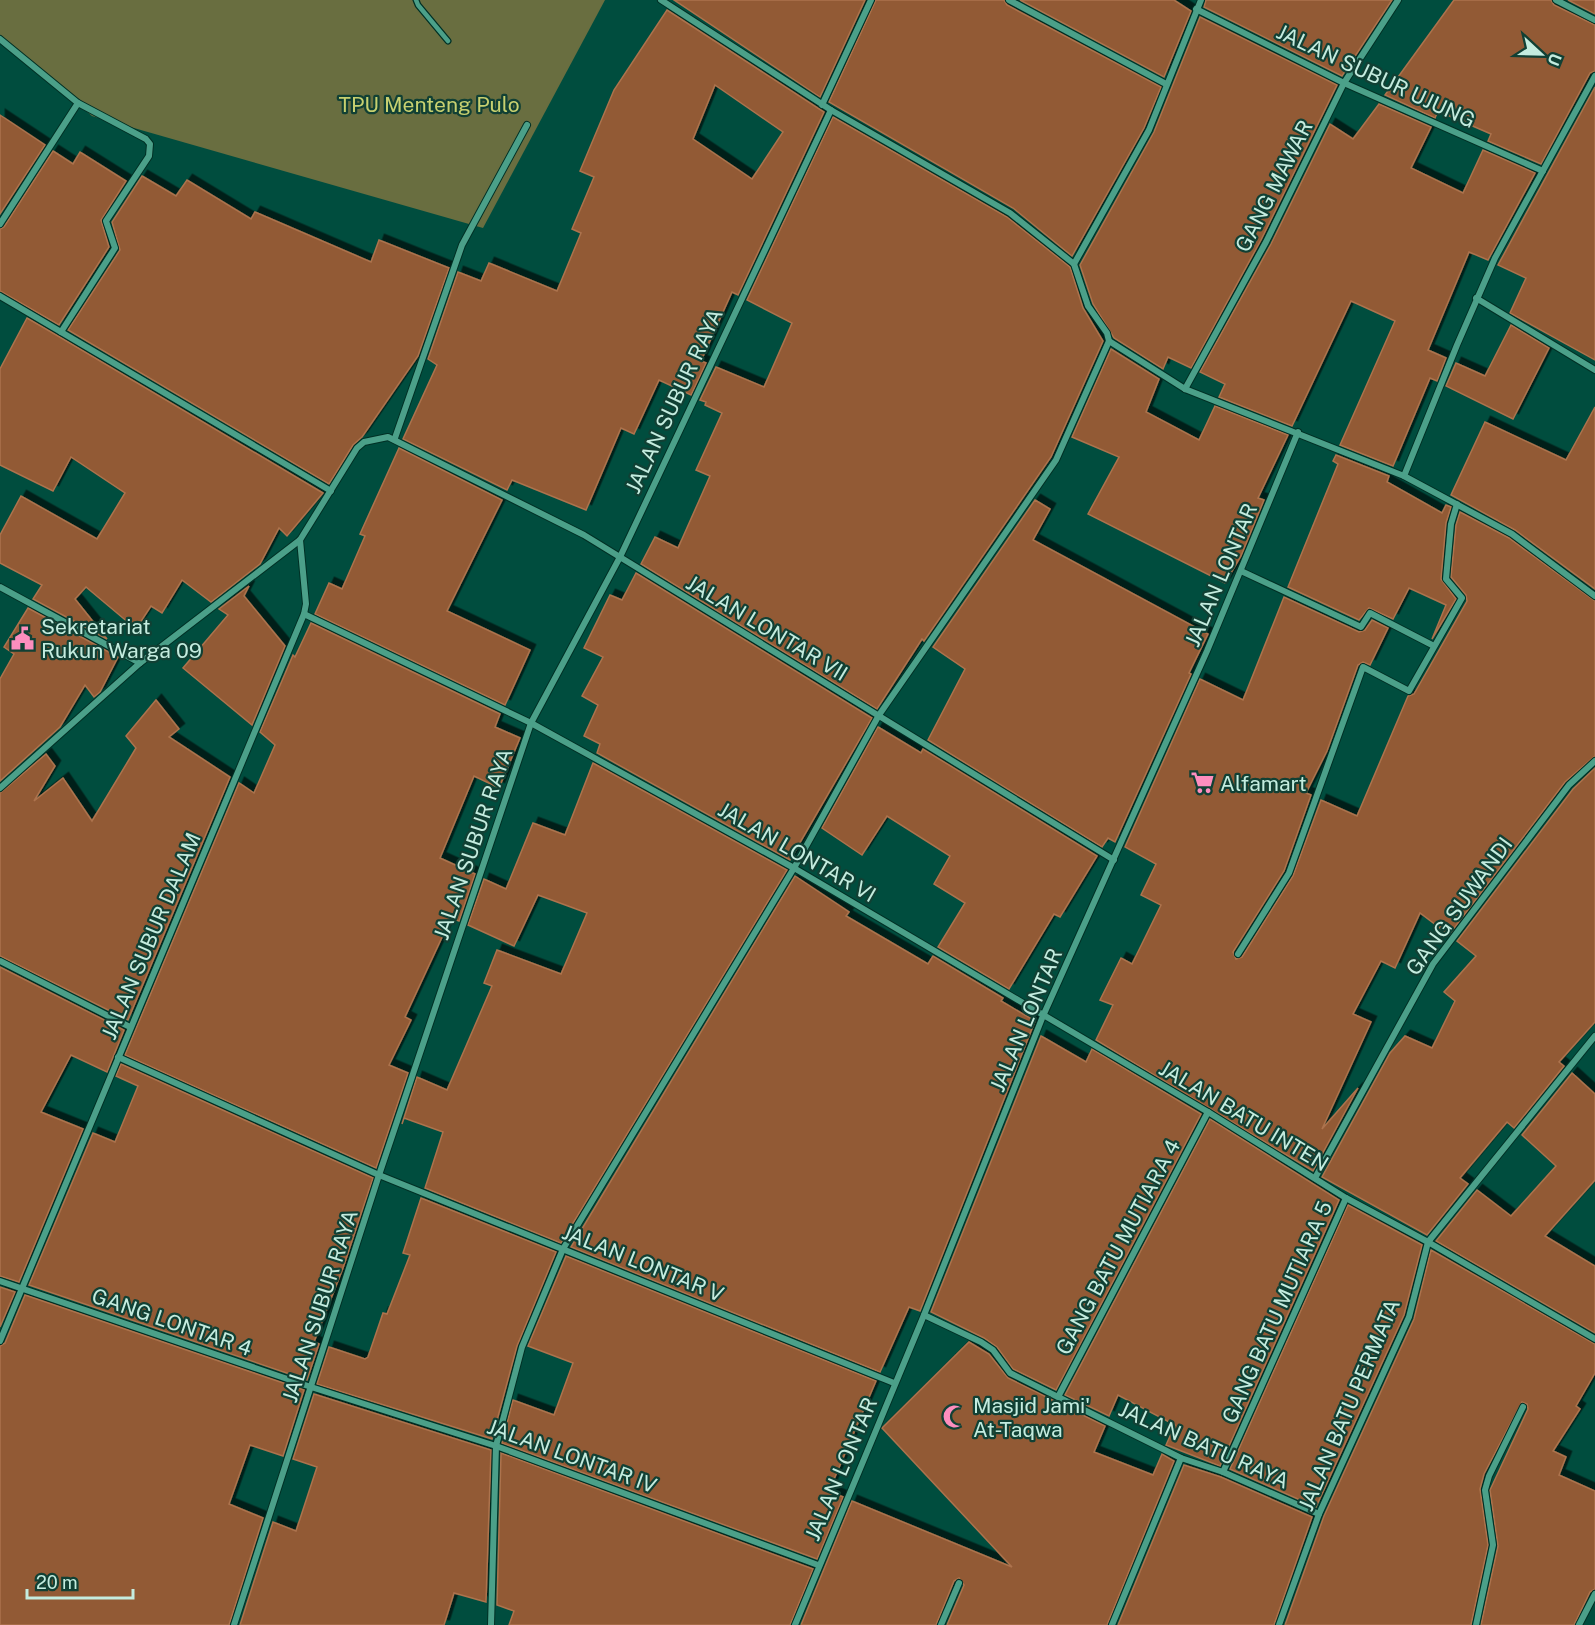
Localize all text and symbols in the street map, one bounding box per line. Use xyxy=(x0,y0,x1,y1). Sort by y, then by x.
street label: JALAN SUBUR UJUNG xyxy=(1273,19,1479,133)
north arrow xyxy=(1511,24,1571,84)
text: U xyxy=(1543,50,1565,68)
park label: TPU Menteng Pulo xyxy=(338,92,520,117)
street label: GANG MAWAR xyxy=(1230,116,1318,256)
street label: JALAN SUBUR RAYA xyxy=(620,304,728,497)
street label: JALAN LONTAR xyxy=(1180,500,1262,650)
street label: JALAN LONTAR VII xyxy=(682,570,852,686)
place label: Sekretariat Rukun Warga 09 xyxy=(41,614,202,663)
public building icon: Sekretariat Rukun Warga 09 xyxy=(10,625,36,651)
street label: JALAN SUBUR RAYA xyxy=(428,745,518,943)
supermarket icon: Alfamart xyxy=(1189,770,1215,796)
place label: Alfamart xyxy=(1220,771,1307,796)
street label: JALAN LONTAR VI xyxy=(714,797,880,907)
street label: JALAN SUBUR DALAM xyxy=(96,829,206,1043)
street label: GANG SUWANDI xyxy=(1401,832,1517,980)
street label: JALAN LONTAR xyxy=(985,945,1067,1095)
street label: JALAN BATU INTEN xyxy=(1155,1056,1333,1176)
street label: GANG BATU MUTIARA 4 xyxy=(1051,1135,1185,1359)
street label: GANG BATU MUTIARA 5 xyxy=(1217,1197,1337,1427)
street label: JALAN SUBUR RAYA xyxy=(277,1206,363,1406)
street label: JALAN LONTAR V xyxy=(559,1219,727,1307)
street label: GANG LONTAR 4 xyxy=(89,1283,255,1361)
street label: JALAN BATU PERMATA xyxy=(1293,1295,1405,1515)
place label: Masjid Jami' At-Taqwa xyxy=(973,1393,1090,1442)
street label: JALAN LONTAR xyxy=(800,1394,882,1544)
street label: JALAN BATU RAYA xyxy=(1115,1396,1293,1494)
mosque icon: Masjid Jami' At-Taqwa xyxy=(942,1404,968,1430)
street label: JALAN LONTAR IV xyxy=(484,1414,660,1498)
scale bar xyxy=(27,1562,134,1600)
text: 20 m xyxy=(36,1572,78,1593)

